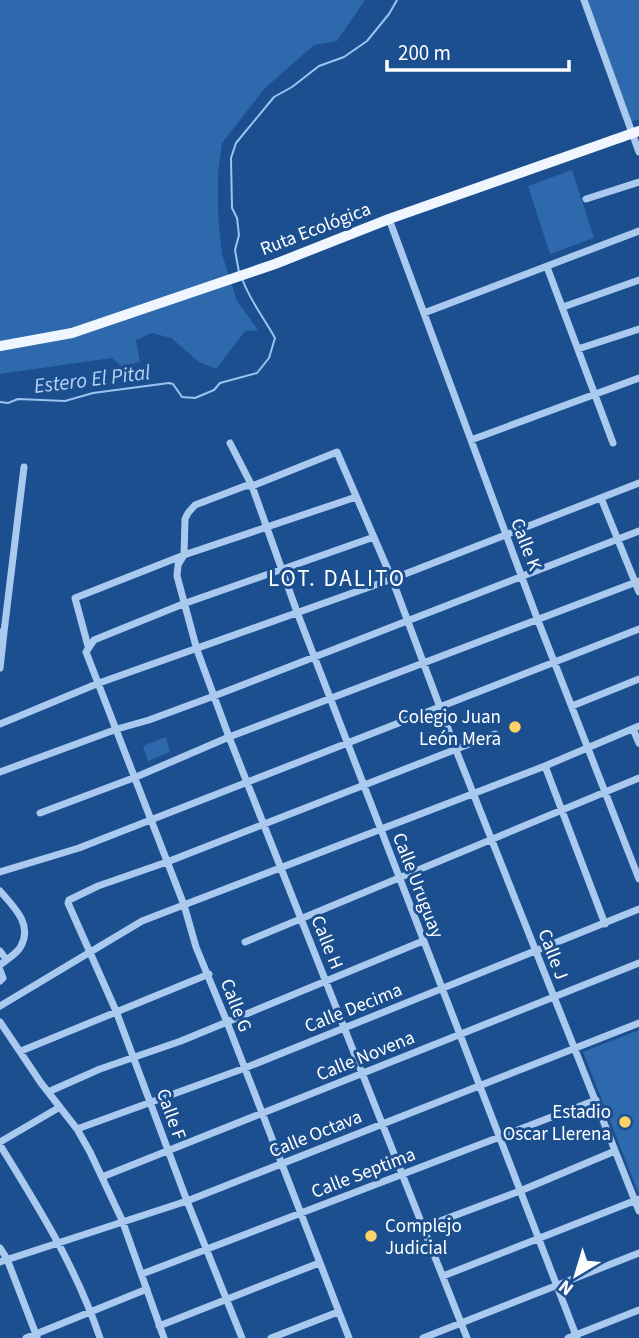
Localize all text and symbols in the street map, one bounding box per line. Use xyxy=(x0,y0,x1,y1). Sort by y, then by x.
scale bar xyxy=(387,28,569,72)
text: 200 m xyxy=(398,38,451,68)
street label: Ruta Ecológica xyxy=(256,196,375,263)
water label: Estero El Pital xyxy=(32,357,153,401)
street label: Calle K xyxy=(503,514,548,575)
district label: LOT. DALITO xyxy=(268,562,406,595)
place label: Colegio Juan León Mera xyxy=(398,704,501,753)
marker: Colegio Juan León Mera xyxy=(507,719,523,735)
street label: Calle Uruguay xyxy=(385,829,450,942)
street label: Calle H xyxy=(304,912,350,973)
street label: Calle J xyxy=(531,925,575,984)
street label: Calle G xyxy=(213,975,258,1036)
street label: Calle Decima xyxy=(301,977,406,1040)
street label: Calle Novena xyxy=(312,1024,419,1088)
street label: Calle F xyxy=(149,1085,192,1144)
place label: Estadio Oscar Llerena xyxy=(503,1099,611,1148)
street label: Calle Octava xyxy=(265,1104,366,1165)
marker: Estadio Oscar Llerena xyxy=(617,1114,633,1130)
street label: Calle Septima xyxy=(308,1141,420,1206)
place label: Complejo Judicial xyxy=(385,1213,462,1262)
marker: Complejo Judicial xyxy=(363,1228,379,1244)
north arrow xyxy=(541,1240,611,1310)
text: N xyxy=(553,1273,580,1302)

